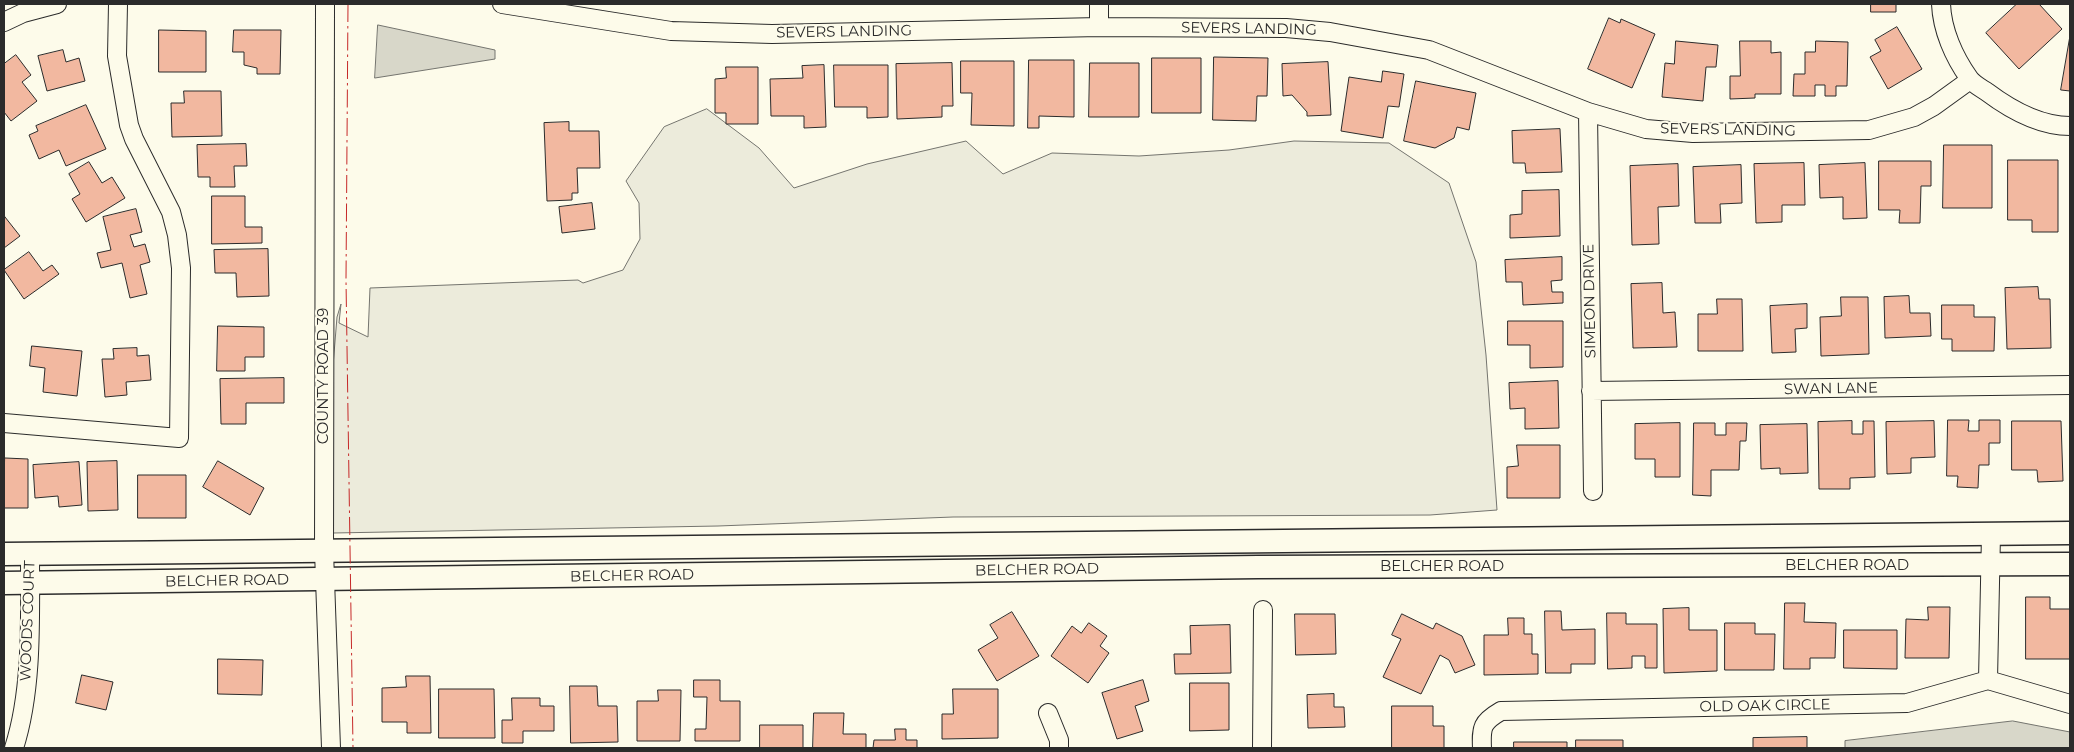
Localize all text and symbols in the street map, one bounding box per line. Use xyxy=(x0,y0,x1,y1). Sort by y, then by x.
street label: SEVERS LANDING xyxy=(1181,19,1317,39)
street label: SEVERS LANDING xyxy=(776,22,912,42)
street label: SEVERS LANDING xyxy=(1660,120,1796,140)
street label: SIMEON DRIVE xyxy=(1580,244,1600,358)
street label: COUNTY ROAD 39 xyxy=(315,308,333,444)
street label: SWAN LANE xyxy=(1784,379,1878,399)
street label: BELCHER ROAD xyxy=(1785,557,1909,575)
street label: BELCHER ROAD xyxy=(1380,558,1504,576)
street label: WOODS COURT xyxy=(17,560,39,682)
street label: BELCHER ROAD xyxy=(975,560,1099,580)
street label: BELCHER ROAD xyxy=(570,566,694,586)
street label: BELCHER ROAD xyxy=(165,571,289,591)
street label: OLD OAK CIRCLE xyxy=(1699,696,1831,716)

